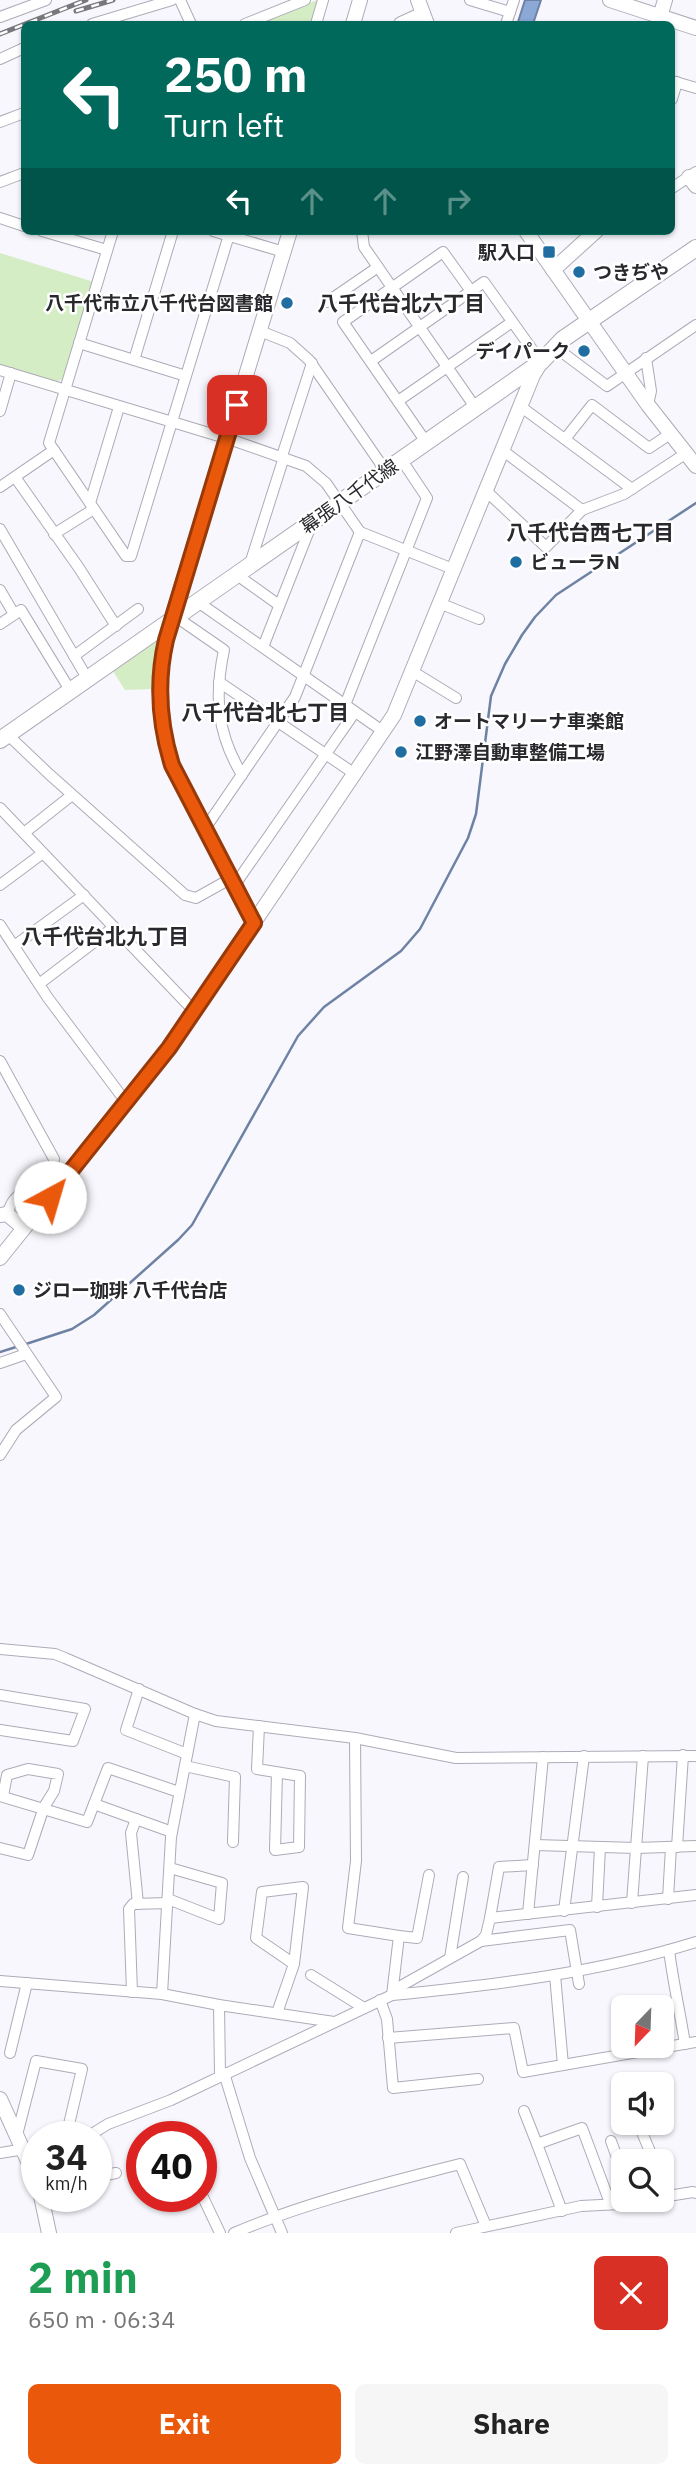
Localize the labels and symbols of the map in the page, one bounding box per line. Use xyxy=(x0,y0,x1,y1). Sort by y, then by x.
place label: 駅入口 xyxy=(478,240,535,264)
marker: 駅入口 xyxy=(541,244,557,260)
place label: つきぢや xyxy=(593,260,669,284)
marker: つきぢや xyxy=(571,264,587,280)
district label: 八千代台北六丁目 xyxy=(317,289,485,317)
place label: 八千代市立八千代台図書館 xyxy=(45,291,273,315)
marker: 八千代市立八千代台図書館 xyxy=(279,295,295,311)
place label: デイパーク xyxy=(475,339,570,363)
marker: デイパーク xyxy=(576,343,592,359)
pin xyxy=(207,375,267,435)
street label: 幕張八千代線 xyxy=(295,453,403,539)
district label: 八千代台西七丁目 xyxy=(506,518,674,546)
place label: ビューラN xyxy=(530,550,620,574)
marker: ビューラN xyxy=(508,554,524,570)
district label: 八千代台北七丁目 xyxy=(181,698,349,726)
place label: オートマリーナ車楽館 xyxy=(434,709,624,733)
marker: オートマリーナ車楽館 xyxy=(412,713,428,729)
place label: 江野澤自動車整備工場 xyxy=(415,740,605,764)
marker: 江野澤自動車整備工場 xyxy=(393,744,409,760)
district label: 八千代台北九丁目 xyxy=(21,922,189,950)
position arrow xyxy=(13,1160,87,1234)
place label: ジロー珈琲 八千代台店 xyxy=(33,1278,228,1302)
marker: ジロー珈琲 八千代台店 xyxy=(11,1282,27,1298)
north arrow xyxy=(611,1995,674,2058)
speed limit sign: 40 xyxy=(126,2121,217,2212)

